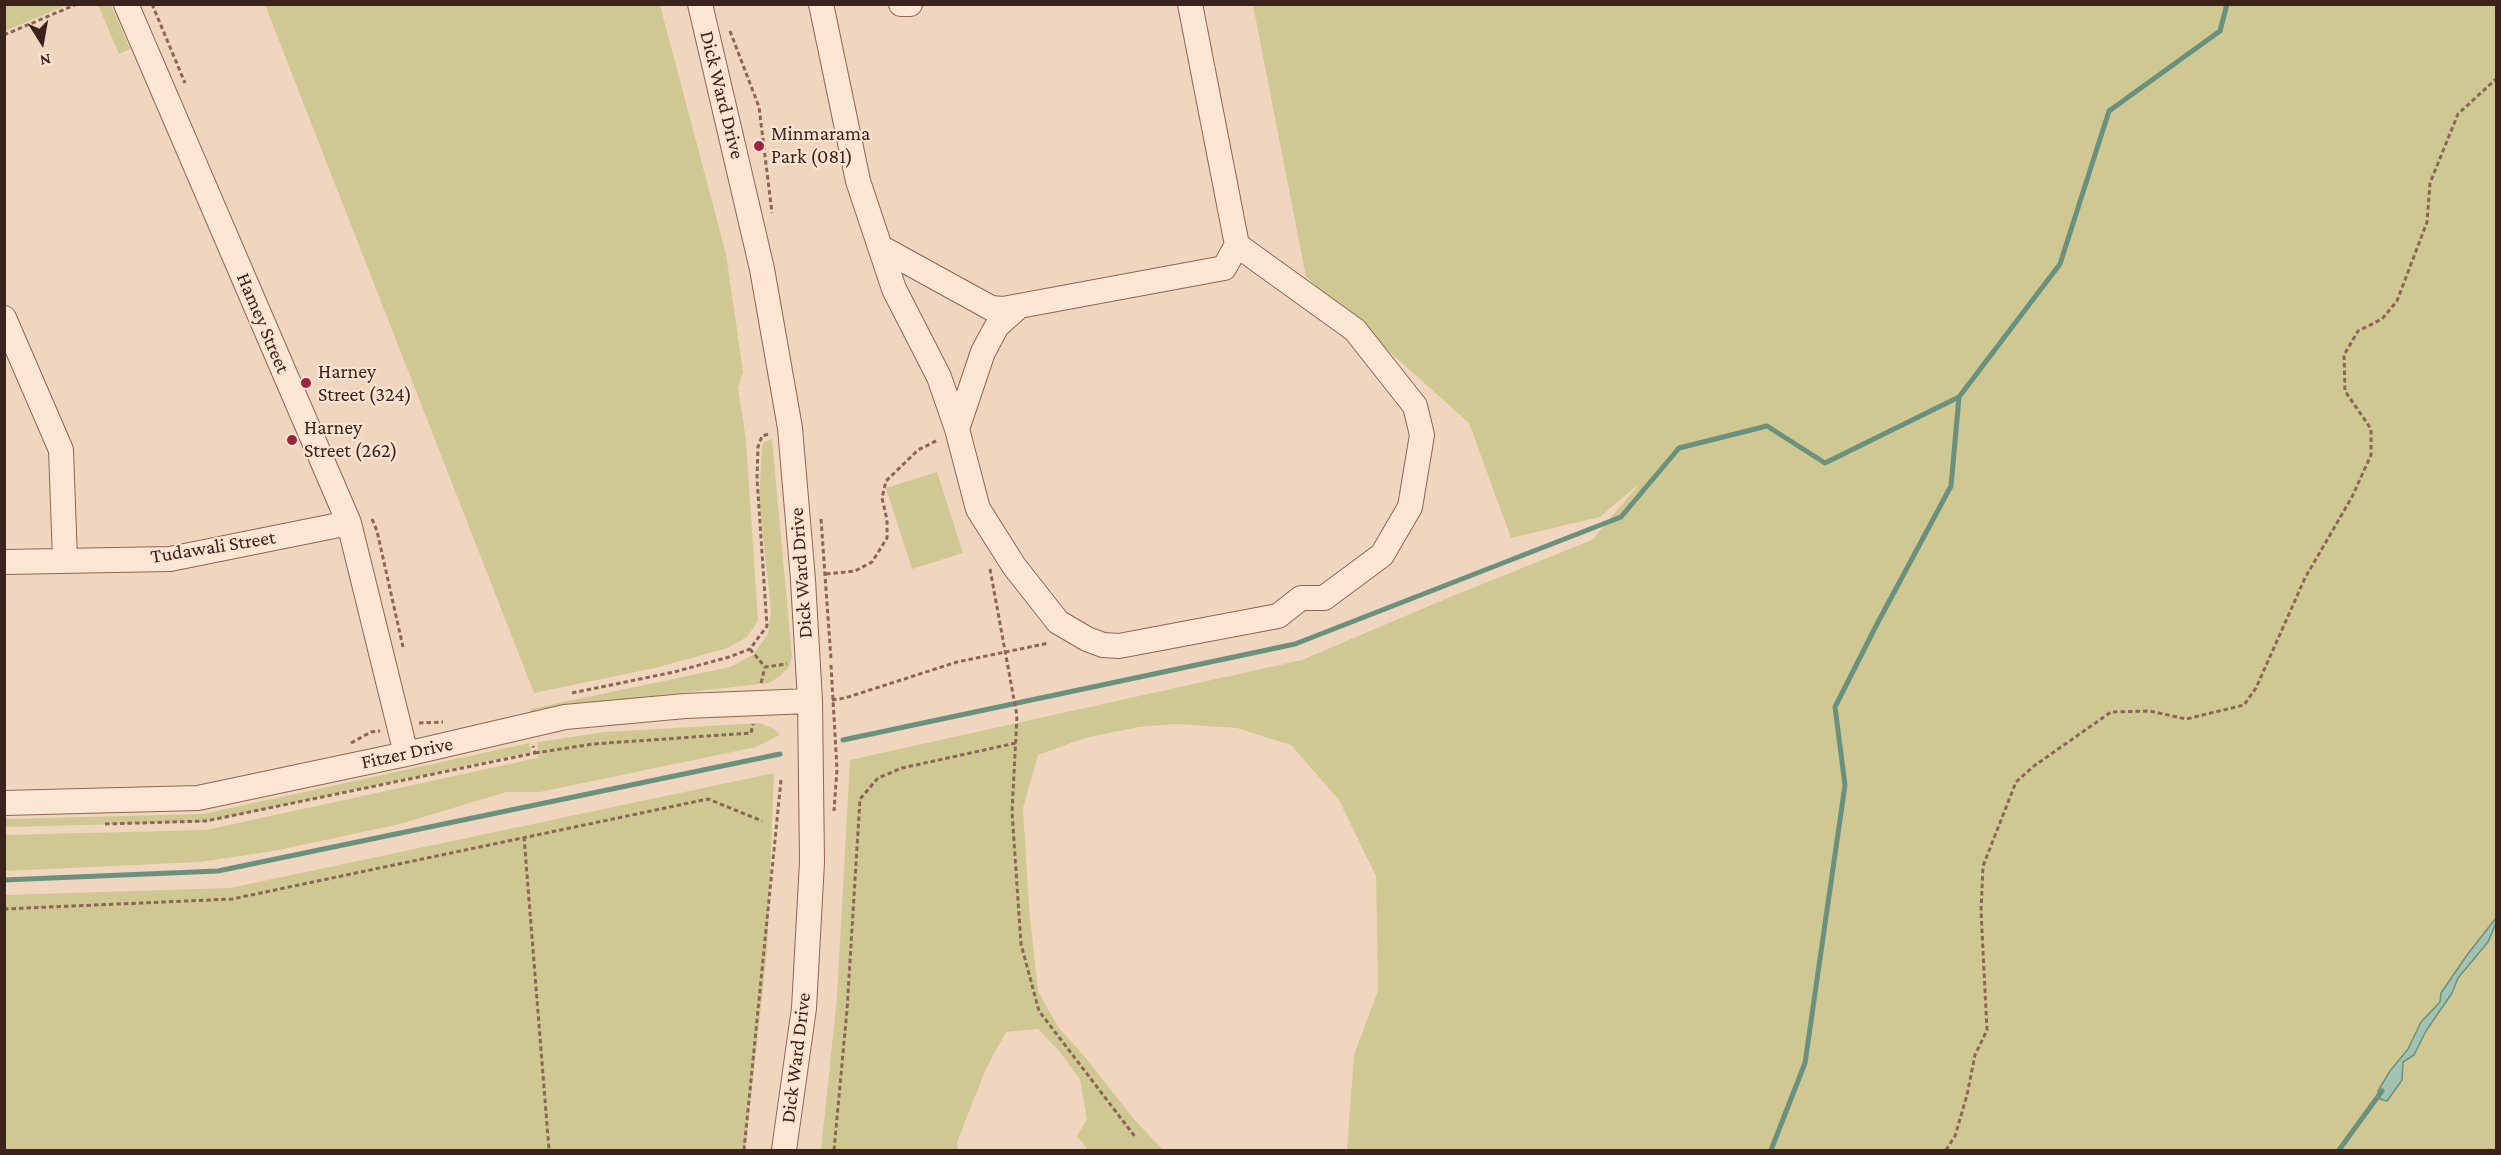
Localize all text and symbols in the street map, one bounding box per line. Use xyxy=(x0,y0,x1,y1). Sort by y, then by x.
north arrow xyxy=(12,12,72,72)
street label: Dick Ward Drive xyxy=(694,28,750,162)
text: N xyxy=(39,51,53,70)
place label: Minmarama Park (081) xyxy=(771,122,870,169)
marker: Minmarama Park (081) xyxy=(752,139,766,153)
street label: Hamey Street xyxy=(231,269,295,377)
place label: Harney Street (324) xyxy=(318,360,412,407)
marker: Harney Street (324) xyxy=(299,376,313,390)
place label: Harney Street (262) xyxy=(304,416,397,463)
marker: Harney Street (262) xyxy=(285,433,299,447)
street label: Dick Ward Drive xyxy=(784,507,818,639)
street label: Tudawali Street xyxy=(149,525,277,569)
street label: Fitzer Drive xyxy=(359,732,455,774)
street label: Dick Ward Drive xyxy=(776,991,816,1125)

